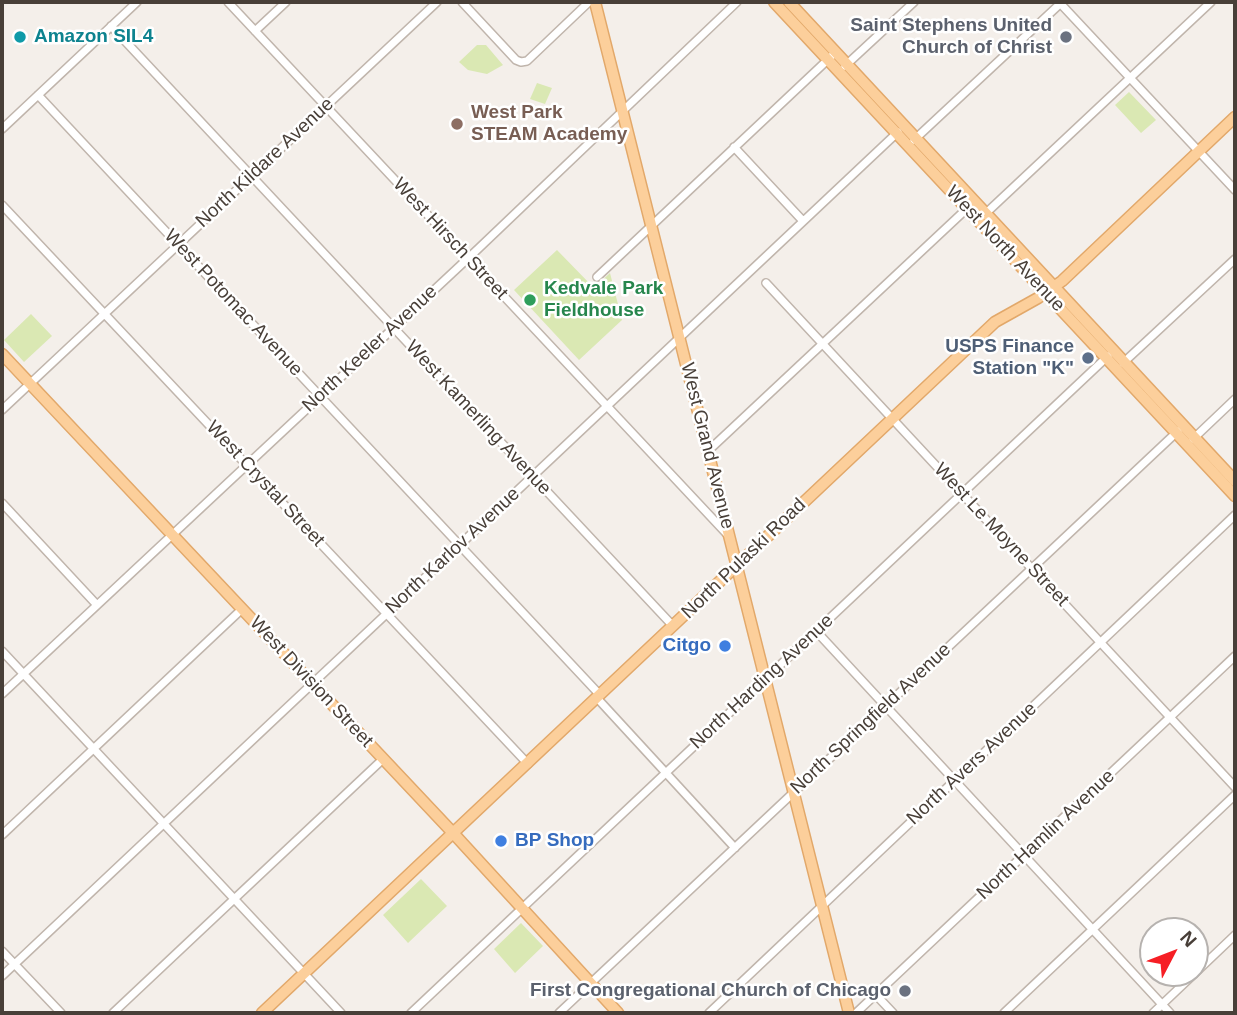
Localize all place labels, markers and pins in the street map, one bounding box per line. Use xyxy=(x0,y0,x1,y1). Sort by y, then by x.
place label: Saint Stephens United Church of Christ xyxy=(850,15,1052,59)
place label: Amazon SIL4 xyxy=(34,26,153,48)
marker: Amazon SIL4 xyxy=(12,29,28,45)
marker: Saint Stephens United Church of Christ xyxy=(1058,29,1074,45)
place label: West Park STEAM Academy xyxy=(471,102,627,146)
marker: West Park STEAM Academy xyxy=(449,116,465,132)
place label: Kedvale Park Fieldhouse xyxy=(544,278,663,322)
marker: Kedvale Park Fieldhouse xyxy=(522,292,538,308)
place label: USPS Finance Station "K" xyxy=(945,336,1074,380)
marker: USPS Finance Station "K" xyxy=(1080,350,1096,366)
place label: Citgo xyxy=(662,635,711,657)
marker: Citgo xyxy=(717,638,733,654)
place label: BP Shop xyxy=(515,830,594,852)
marker: BP Shop xyxy=(493,833,509,849)
place label: First Congregational Church of Chicago xyxy=(530,980,891,1002)
marker: First Congregational Church of Chicago xyxy=(897,983,913,999)

